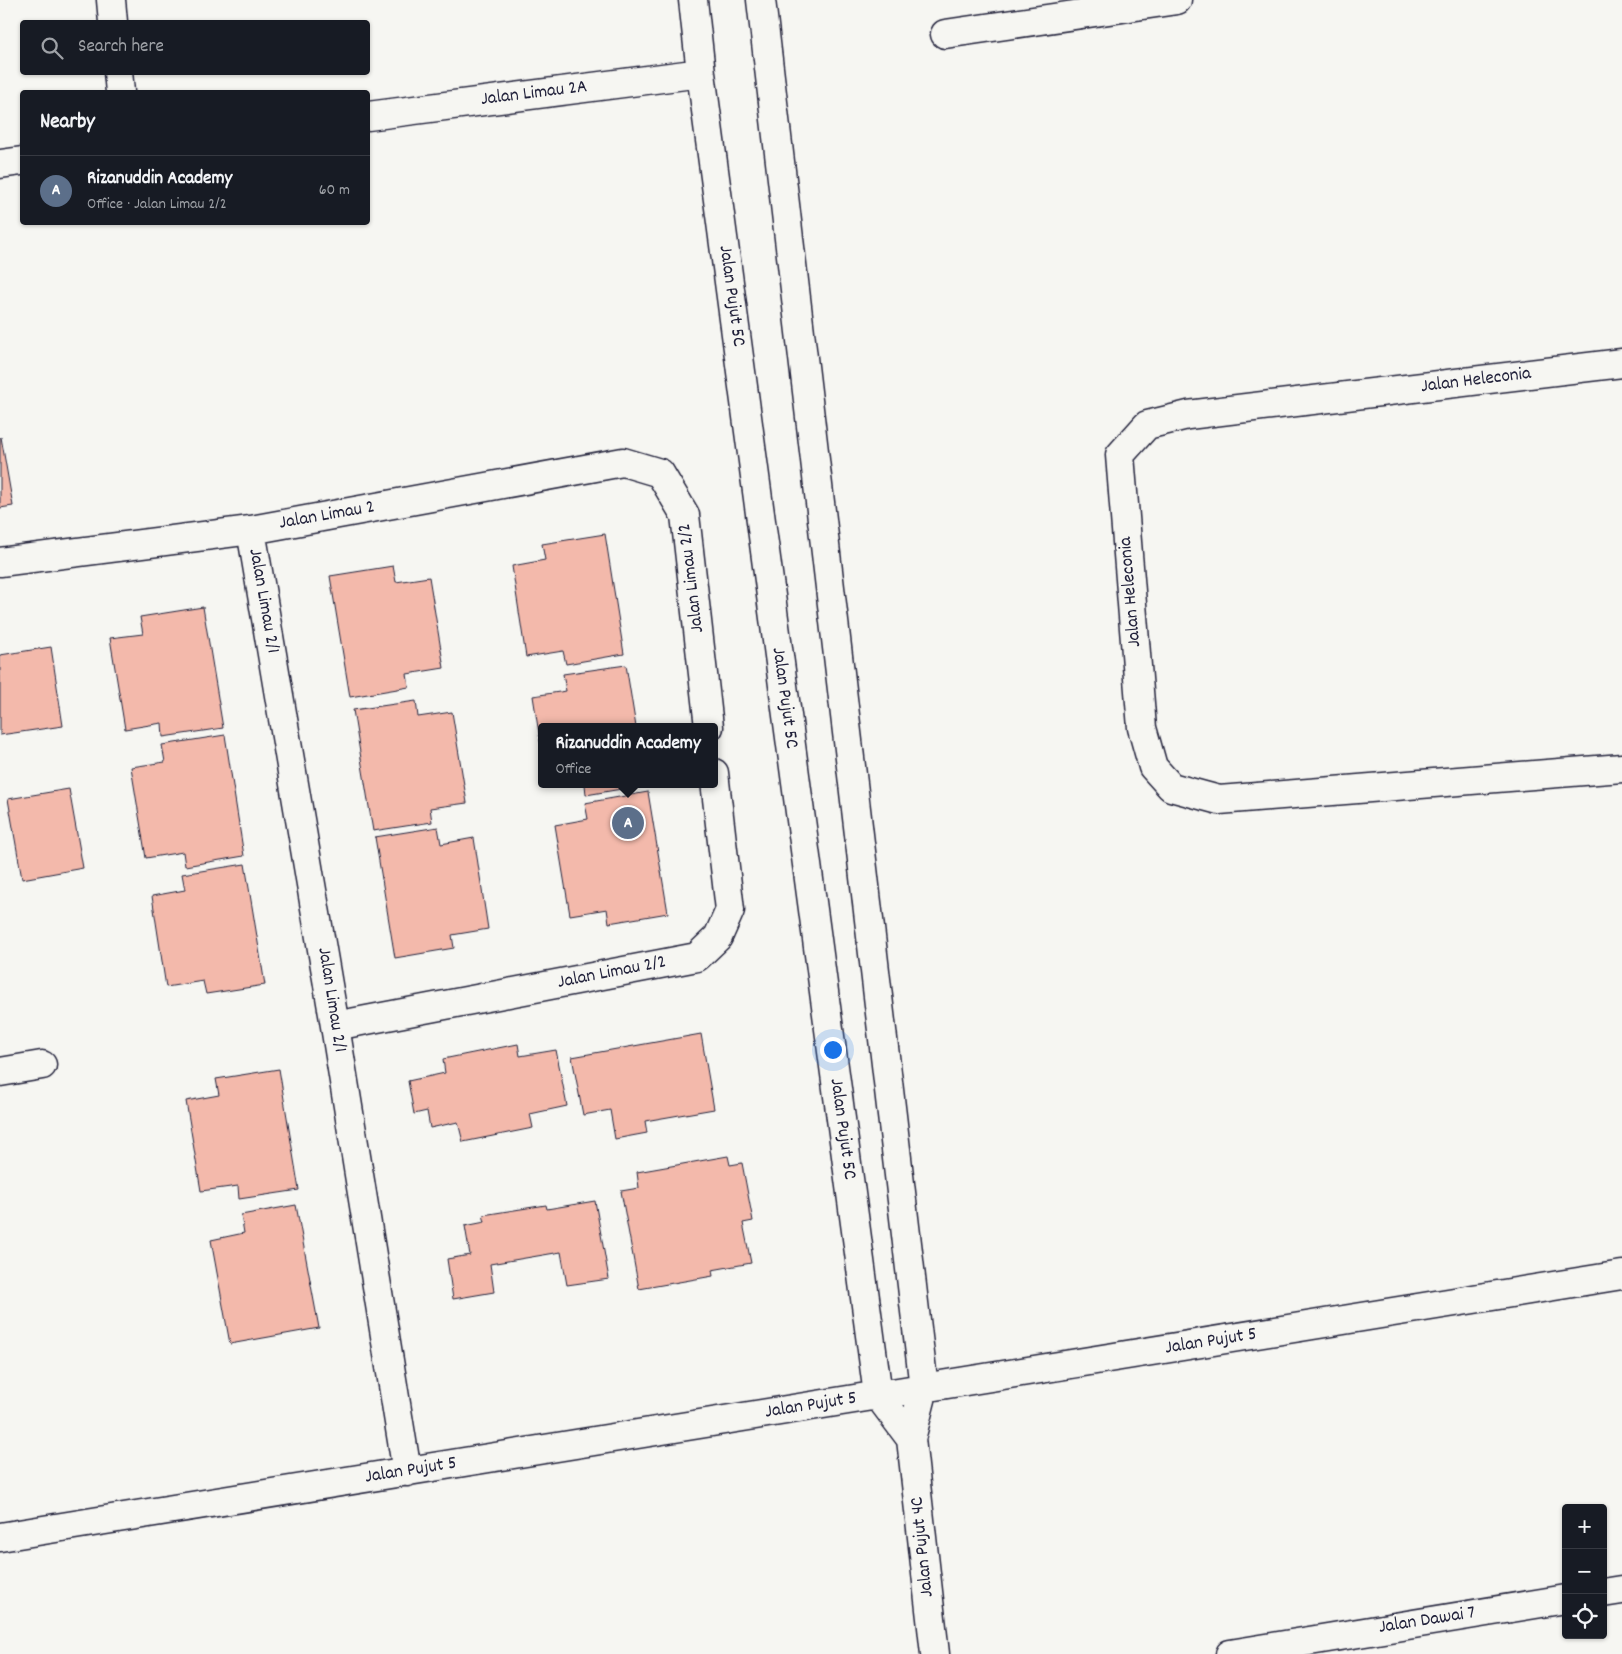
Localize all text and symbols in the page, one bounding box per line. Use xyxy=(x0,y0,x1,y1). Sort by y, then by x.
search box xyxy=(20,20,370,75)
icon: search xyxy=(38,34,66,62)
text: Search here xyxy=(78,34,164,61)
street label: Jalan Limau 2A xyxy=(479,74,589,114)
text: Nearby xyxy=(40,108,95,138)
text: Rizanuddin Academy xyxy=(87,166,232,193)
text: A xyxy=(52,179,60,202)
text: 60 m xyxy=(319,179,350,202)
text: Office · Jalan Limau 2/2 xyxy=(87,193,227,216)
street label: Jalan Pujut 5C xyxy=(711,244,751,348)
street label: Jalan Heleconia xyxy=(1419,361,1534,401)
street label: Jalan Limau 2 xyxy=(277,494,377,538)
street label: Jalan Limau 2/2 xyxy=(672,522,712,634)
street label: Jalan Heleconia xyxy=(1113,535,1149,648)
street label: Jalan Limau 2/1 xyxy=(240,546,286,656)
street label: Jalan Pujut 5C xyxy=(764,646,804,750)
popup xyxy=(538,723,718,788)
text: Rizanuddin Academy xyxy=(555,731,701,758)
text: Office xyxy=(555,758,591,781)
pin: A xyxy=(612,804,644,842)
street label: Jalan Limau 2/1 xyxy=(309,946,353,1054)
street label: Jalan Limau 2/2 xyxy=(555,949,669,997)
your location xyxy=(820,1037,846,1063)
street label: Jalan Pujut 5C xyxy=(822,1077,862,1181)
street label: Jalan Pujut 5 xyxy=(1163,1321,1259,1363)
street label: Jalan Pujut 5 xyxy=(763,1385,859,1427)
street label: Jalan Pujut 5 xyxy=(363,1450,459,1492)
street label: Jalan Pujut 4C xyxy=(904,1495,942,1599)
map controls xyxy=(1562,1504,1607,1639)
button: + xyxy=(1562,1504,1607,1549)
button: − xyxy=(1562,1549,1607,1594)
button: locate xyxy=(1562,1594,1607,1639)
street label: Jalan Dawai 7 xyxy=(1377,1600,1477,1642)

